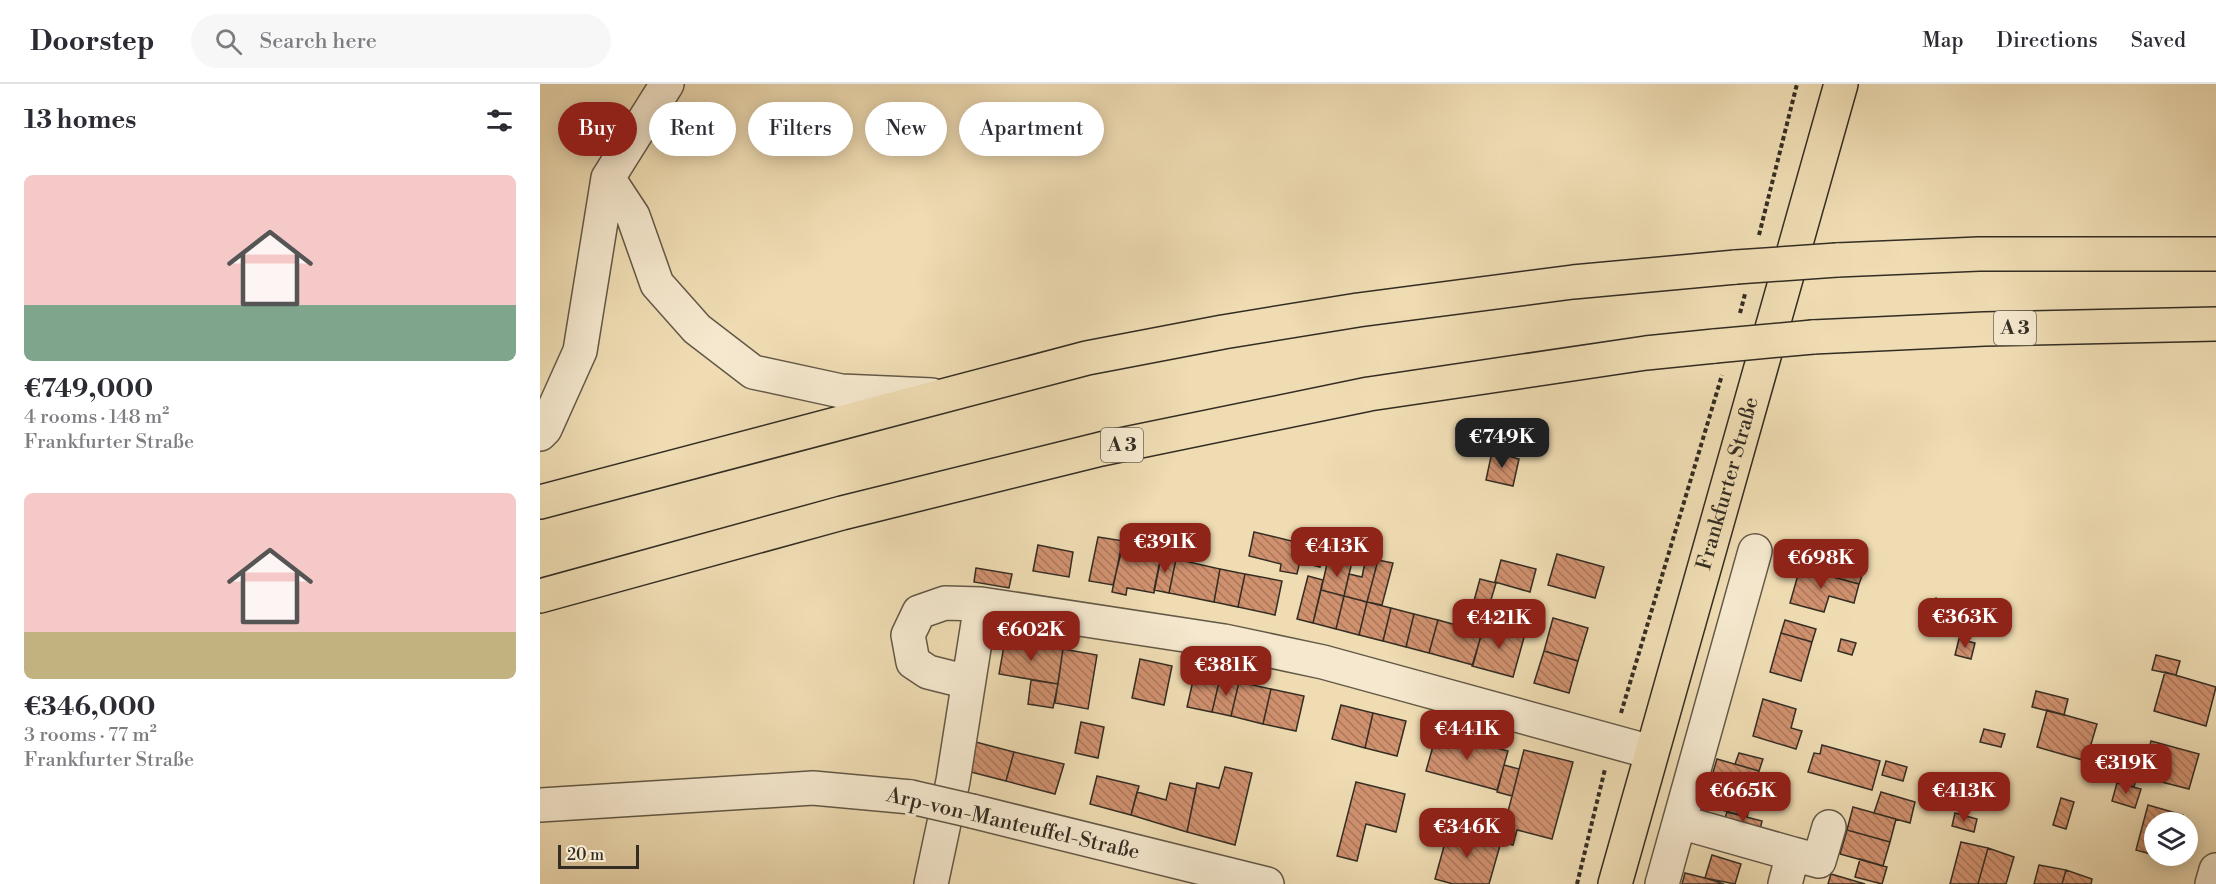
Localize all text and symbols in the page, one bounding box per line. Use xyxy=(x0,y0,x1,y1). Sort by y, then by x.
search box xyxy=(191,14,611,68)
text: Doorstep xyxy=(30,24,155,59)
icon: search xyxy=(212,25,245,58)
text: Search here xyxy=(260,28,377,55)
text: Map xyxy=(1922,28,1964,54)
text: Directions xyxy=(1997,28,2098,54)
text: Saved xyxy=(2131,28,2186,54)
chip: Buy xyxy=(558,102,637,156)
chip: Rent xyxy=(649,102,736,156)
chip: Filters xyxy=(748,102,853,156)
chip: New xyxy=(865,102,947,156)
chip: Apartment xyxy=(959,102,1104,156)
text: 13 homes xyxy=(24,104,136,136)
icon: filters xyxy=(483,104,516,137)
icon: home xyxy=(216,214,324,322)
road number: A 3 xyxy=(1994,311,2036,345)
text: €749,000 xyxy=(24,373,153,405)
street label: Frankfurter Straße xyxy=(1691,394,1765,573)
text: 4 rooms · 148 m² xyxy=(24,405,169,430)
pin: €749K xyxy=(1460,418,1544,469)
text: €749K xyxy=(1469,425,1535,450)
road number: A 3 xyxy=(1101,428,1143,462)
text: Frankfurter Straße xyxy=(24,430,194,455)
pin: €391K xyxy=(1123,523,1207,574)
pin: €413K xyxy=(1295,527,1379,578)
text: €391K xyxy=(1134,530,1196,555)
icon: home xyxy=(216,532,324,640)
text: €413K xyxy=(1305,534,1369,559)
pin: €698K xyxy=(1779,539,1863,590)
text: €698K xyxy=(1787,546,1855,571)
pin: €363K xyxy=(1923,598,2007,649)
pin: €421K xyxy=(1457,599,1541,650)
text: €363K xyxy=(1932,605,1998,630)
text: €421K xyxy=(1467,606,1531,631)
pin: €602K xyxy=(989,611,1073,662)
text: €602K xyxy=(997,618,1065,643)
pin: €381K xyxy=(1184,646,1268,697)
text: €381K xyxy=(1194,653,1258,678)
text: €346,000 xyxy=(24,691,156,723)
pin: €441K xyxy=(1425,710,1509,761)
text: €441K xyxy=(1434,717,1500,742)
text: 3 rooms · 77 m² xyxy=(24,723,157,748)
pin: €319K xyxy=(2084,744,2168,795)
text: Frankfurter Straße xyxy=(24,748,194,773)
text: €319K xyxy=(2095,751,2157,776)
pin: €665K xyxy=(1701,772,1785,823)
pin: €413K xyxy=(1922,772,2006,823)
text: €665K xyxy=(1710,779,1776,804)
text: €413K xyxy=(1932,779,1996,804)
street label: Arp-von-Manteuffel-Straße xyxy=(883,782,1142,866)
pin: €346K xyxy=(1425,808,1509,859)
map controls xyxy=(2144,812,2198,866)
button: layers xyxy=(2144,812,2198,866)
text: €346K xyxy=(1433,815,1501,840)
scale bar xyxy=(558,842,639,870)
text: 20 m xyxy=(567,845,604,865)

